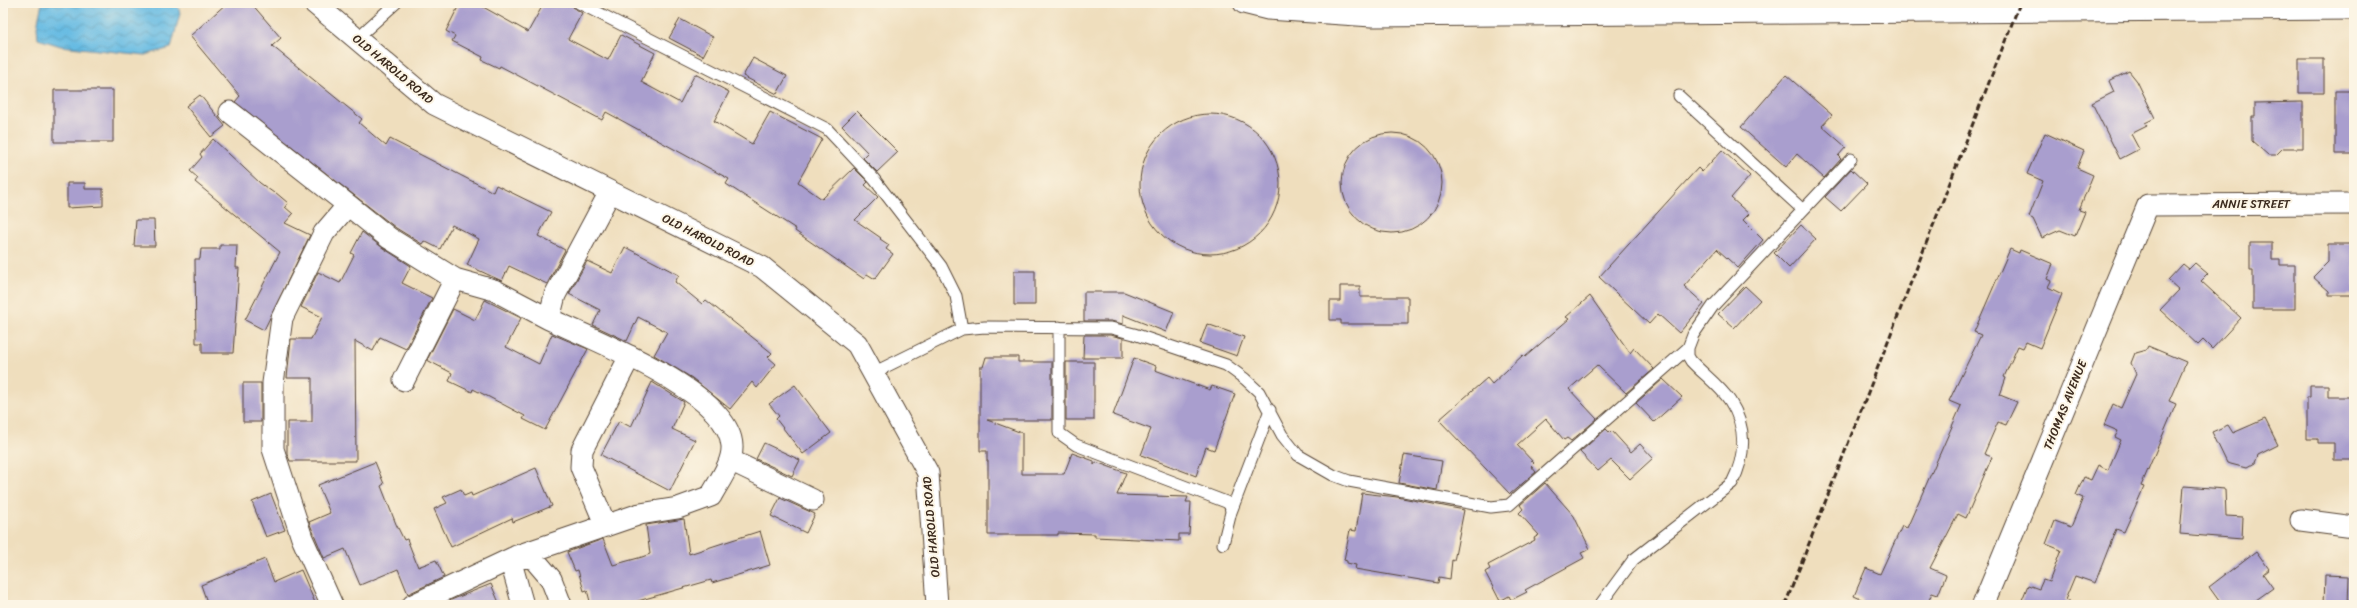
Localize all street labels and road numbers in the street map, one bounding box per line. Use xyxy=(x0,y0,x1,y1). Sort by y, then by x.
street label: OLD HAROLD ROAD xyxy=(347,28,439,110)
street label: ANNIE STREET xyxy=(2211,193,2291,215)
street label: OLD HAROLD ROAD xyxy=(658,207,759,273)
street label: THOMAS AVENUE xyxy=(2037,355,2094,453)
street label: OLD HAROLD ROAD xyxy=(916,475,946,578)

